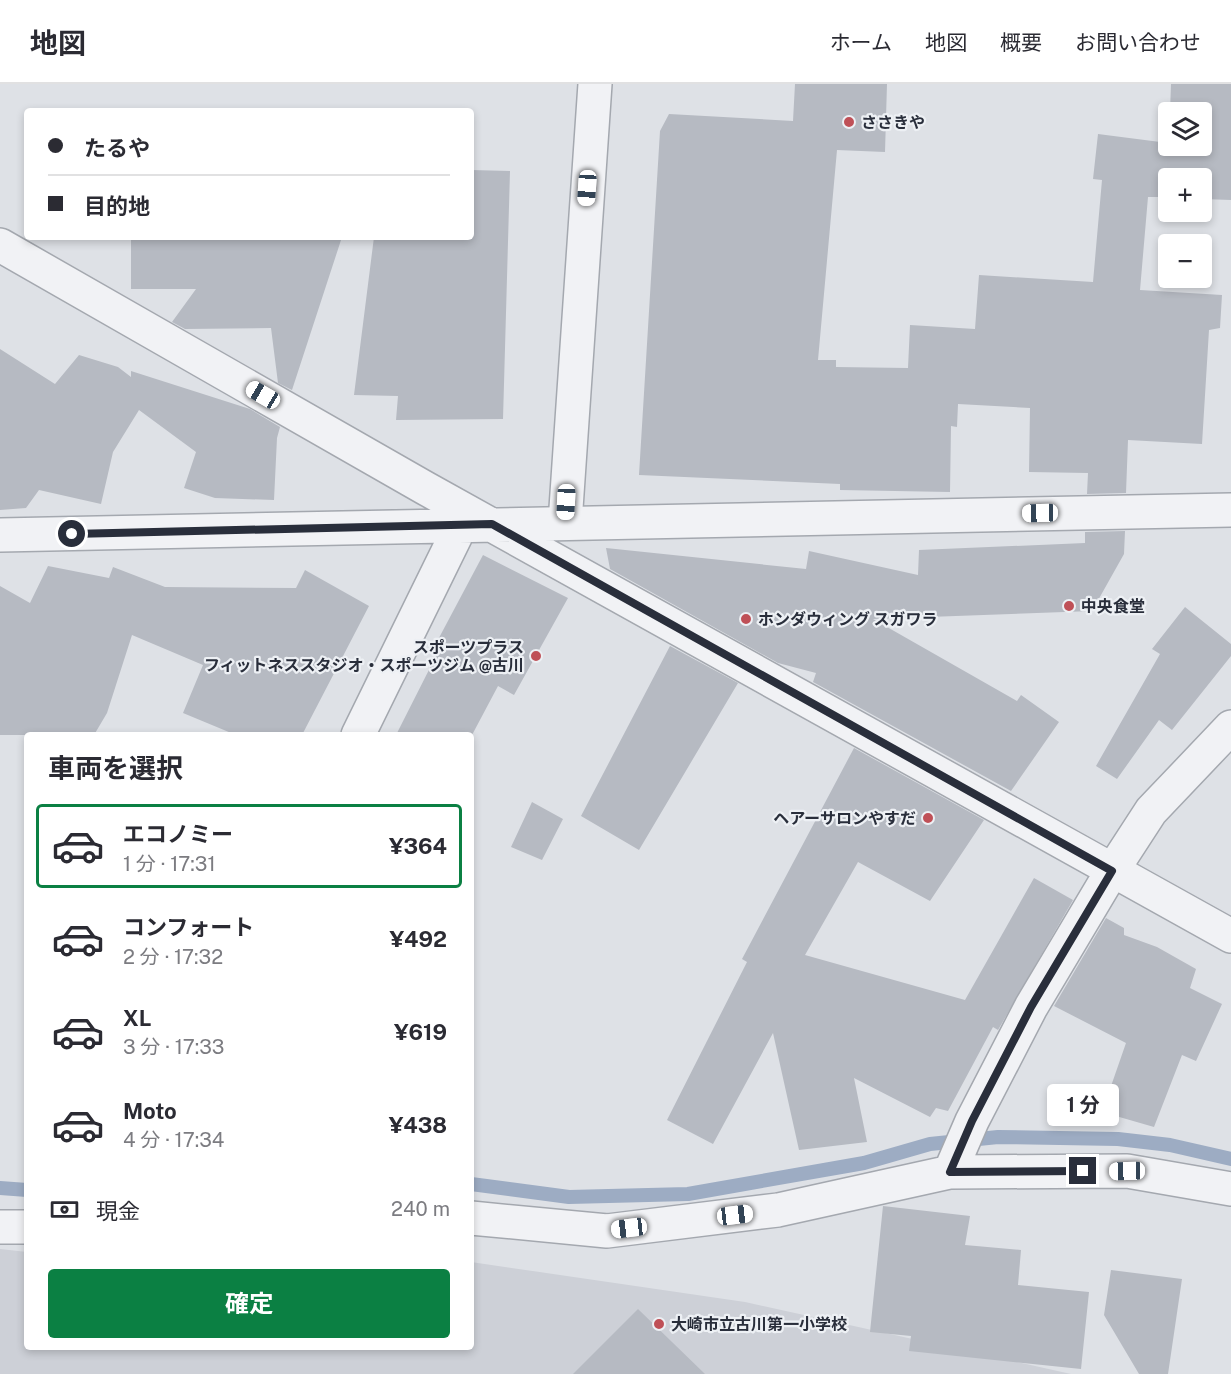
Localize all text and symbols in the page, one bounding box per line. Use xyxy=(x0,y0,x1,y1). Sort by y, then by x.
text: 地図 xyxy=(30,26,86,59)
text: ホーム xyxy=(830,30,892,55)
text: 地図 xyxy=(925,30,967,55)
text: 概要 xyxy=(1000,30,1042,55)
text: お問い合わせ xyxy=(1075,30,1201,55)
map controls xyxy=(1158,102,1212,288)
button: layers xyxy=(1158,102,1212,156)
place label: ささきや xyxy=(861,113,925,132)
marker: ささきや xyxy=(842,115,856,129)
text: たるや xyxy=(84,135,150,161)
button: + xyxy=(1158,168,1212,222)
car xyxy=(577,169,597,207)
text: 目的地 xyxy=(84,193,150,219)
button: − xyxy=(1158,234,1212,288)
car xyxy=(243,378,283,412)
car xyxy=(556,484,576,520)
car xyxy=(1022,504,1058,522)
route start xyxy=(58,520,85,547)
place label: 中央食堂 xyxy=(1081,597,1145,616)
marker: 中央食堂 xyxy=(1062,599,1076,613)
place label: ホンダウィング スガワラ xyxy=(758,610,938,629)
marker: ホンダウィング スガワラ xyxy=(739,612,753,626)
place label: スポーツプラス フィットネススタジオ・スポーツジム @古川 xyxy=(204,638,524,675)
marker: スポーツプラス フィットネススタジオ・スポーツジム @古川 xyxy=(529,649,543,663)
text: 車両を選択 xyxy=(48,752,183,784)
place label: ヘアーサロンやすだ xyxy=(773,809,916,828)
marker: ヘアーサロンやすだ xyxy=(921,811,935,825)
icon: car xyxy=(51,819,105,873)
text: エコノミー xyxy=(123,821,233,847)
text: ¥364 xyxy=(389,833,447,859)
text: 1 分 · 17:31 xyxy=(123,852,216,876)
icon: car xyxy=(51,912,105,966)
text: コンフォート xyxy=(123,914,254,940)
text: ¥492 xyxy=(390,926,447,952)
text: 2 分 · 17:32 xyxy=(123,945,223,969)
icon: car xyxy=(51,1005,105,1059)
text: XL xyxy=(123,1005,151,1031)
text: ¥619 xyxy=(394,1019,447,1045)
text: 3 分 · 17:33 xyxy=(123,1035,224,1059)
callout: 1 分 xyxy=(1047,1084,1119,1126)
text: 1 分 xyxy=(1066,1093,1100,1117)
icon: car xyxy=(51,1098,105,1152)
text: Moto xyxy=(123,1098,177,1124)
text: ¥438 xyxy=(389,1112,447,1138)
text: 4 分 · 17:34 xyxy=(123,1128,224,1152)
route end xyxy=(1069,1157,1096,1184)
car xyxy=(1109,1162,1145,1180)
icon: cash xyxy=(48,1193,81,1226)
text: 240 m xyxy=(391,1197,450,1221)
text: 現金 xyxy=(96,1198,140,1224)
car xyxy=(716,1204,754,1226)
car xyxy=(610,1217,648,1239)
button: 確定 xyxy=(48,1269,450,1338)
place label: 大崎市立古川第一小学校 xyxy=(671,1315,847,1334)
marker: 大崎市立古川第一小学校 xyxy=(652,1317,666,1331)

